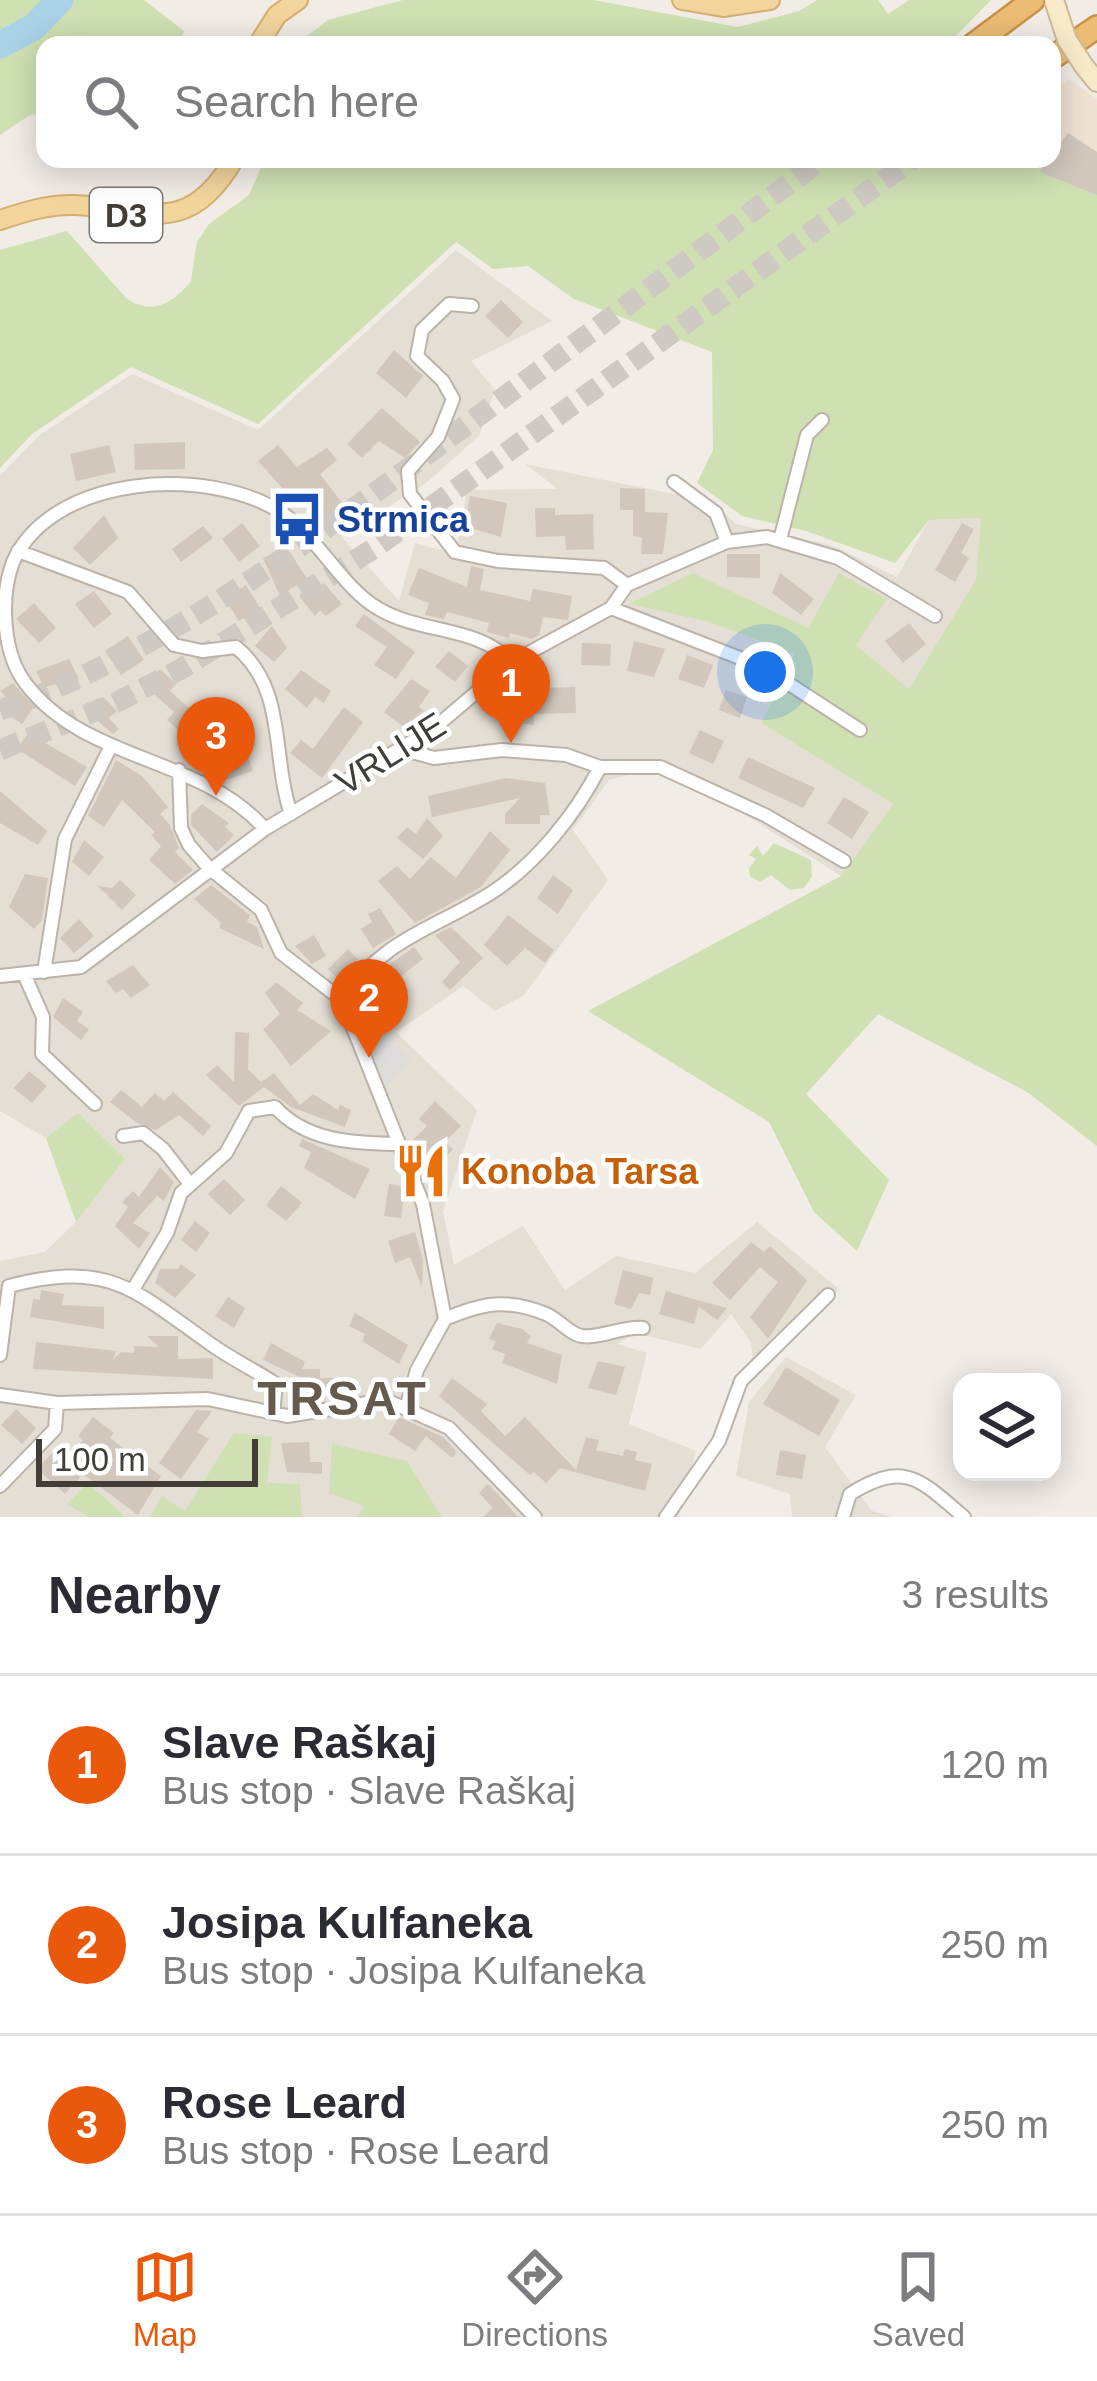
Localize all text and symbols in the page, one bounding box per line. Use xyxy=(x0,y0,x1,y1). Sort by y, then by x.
search box xyxy=(36,36,1061,168)
icon: search xyxy=(78,69,144,135)
text: Search here xyxy=(174,76,419,127)
road number: D3 xyxy=(90,188,162,242)
bus stop icon: Strmica xyxy=(268,490,326,548)
place label: Strmica xyxy=(337,499,470,540)
your location xyxy=(735,642,795,702)
pin: 1 xyxy=(472,644,550,743)
pin: 3 xyxy=(177,697,255,796)
street label: VRLIJE xyxy=(328,704,453,803)
pin: 2 xyxy=(330,959,408,1058)
restaurant icon: Konoba Tarsa xyxy=(392,1142,450,1200)
place label: Konoba Tarsa xyxy=(461,1151,699,1192)
district label: TRSAT xyxy=(257,1372,429,1425)
map controls xyxy=(953,1373,1061,1481)
button: layers xyxy=(953,1373,1061,1481)
scale bar xyxy=(36,1433,258,1486)
text: 100 m xyxy=(54,1441,146,1478)
text: Nearby xyxy=(48,1567,221,1624)
text: 3 results xyxy=(902,1573,1049,1616)
text: Slave Raškaj xyxy=(162,1717,437,1768)
text: 1 xyxy=(76,1743,98,1786)
text: 120 m xyxy=(941,1743,1049,1786)
text: Bus stop · Slave Raškaj xyxy=(162,1769,576,1812)
text: Josipa Kulfaneka xyxy=(162,1897,532,1948)
text: 2 xyxy=(76,1923,98,1966)
text: 250 m xyxy=(941,1923,1049,1966)
text: Bus stop · Josipa Kulfaneka xyxy=(162,1949,645,1992)
text: Rose Leard xyxy=(162,2077,407,2128)
text: 3 xyxy=(76,2103,98,2146)
text: 250 m xyxy=(941,2103,1049,2146)
text: Bus stop · Rose Leard xyxy=(162,2129,550,2172)
tab: Map xyxy=(132,2244,198,2354)
tab: Directions xyxy=(461,2244,608,2354)
tab: Saved xyxy=(872,2244,965,2354)

